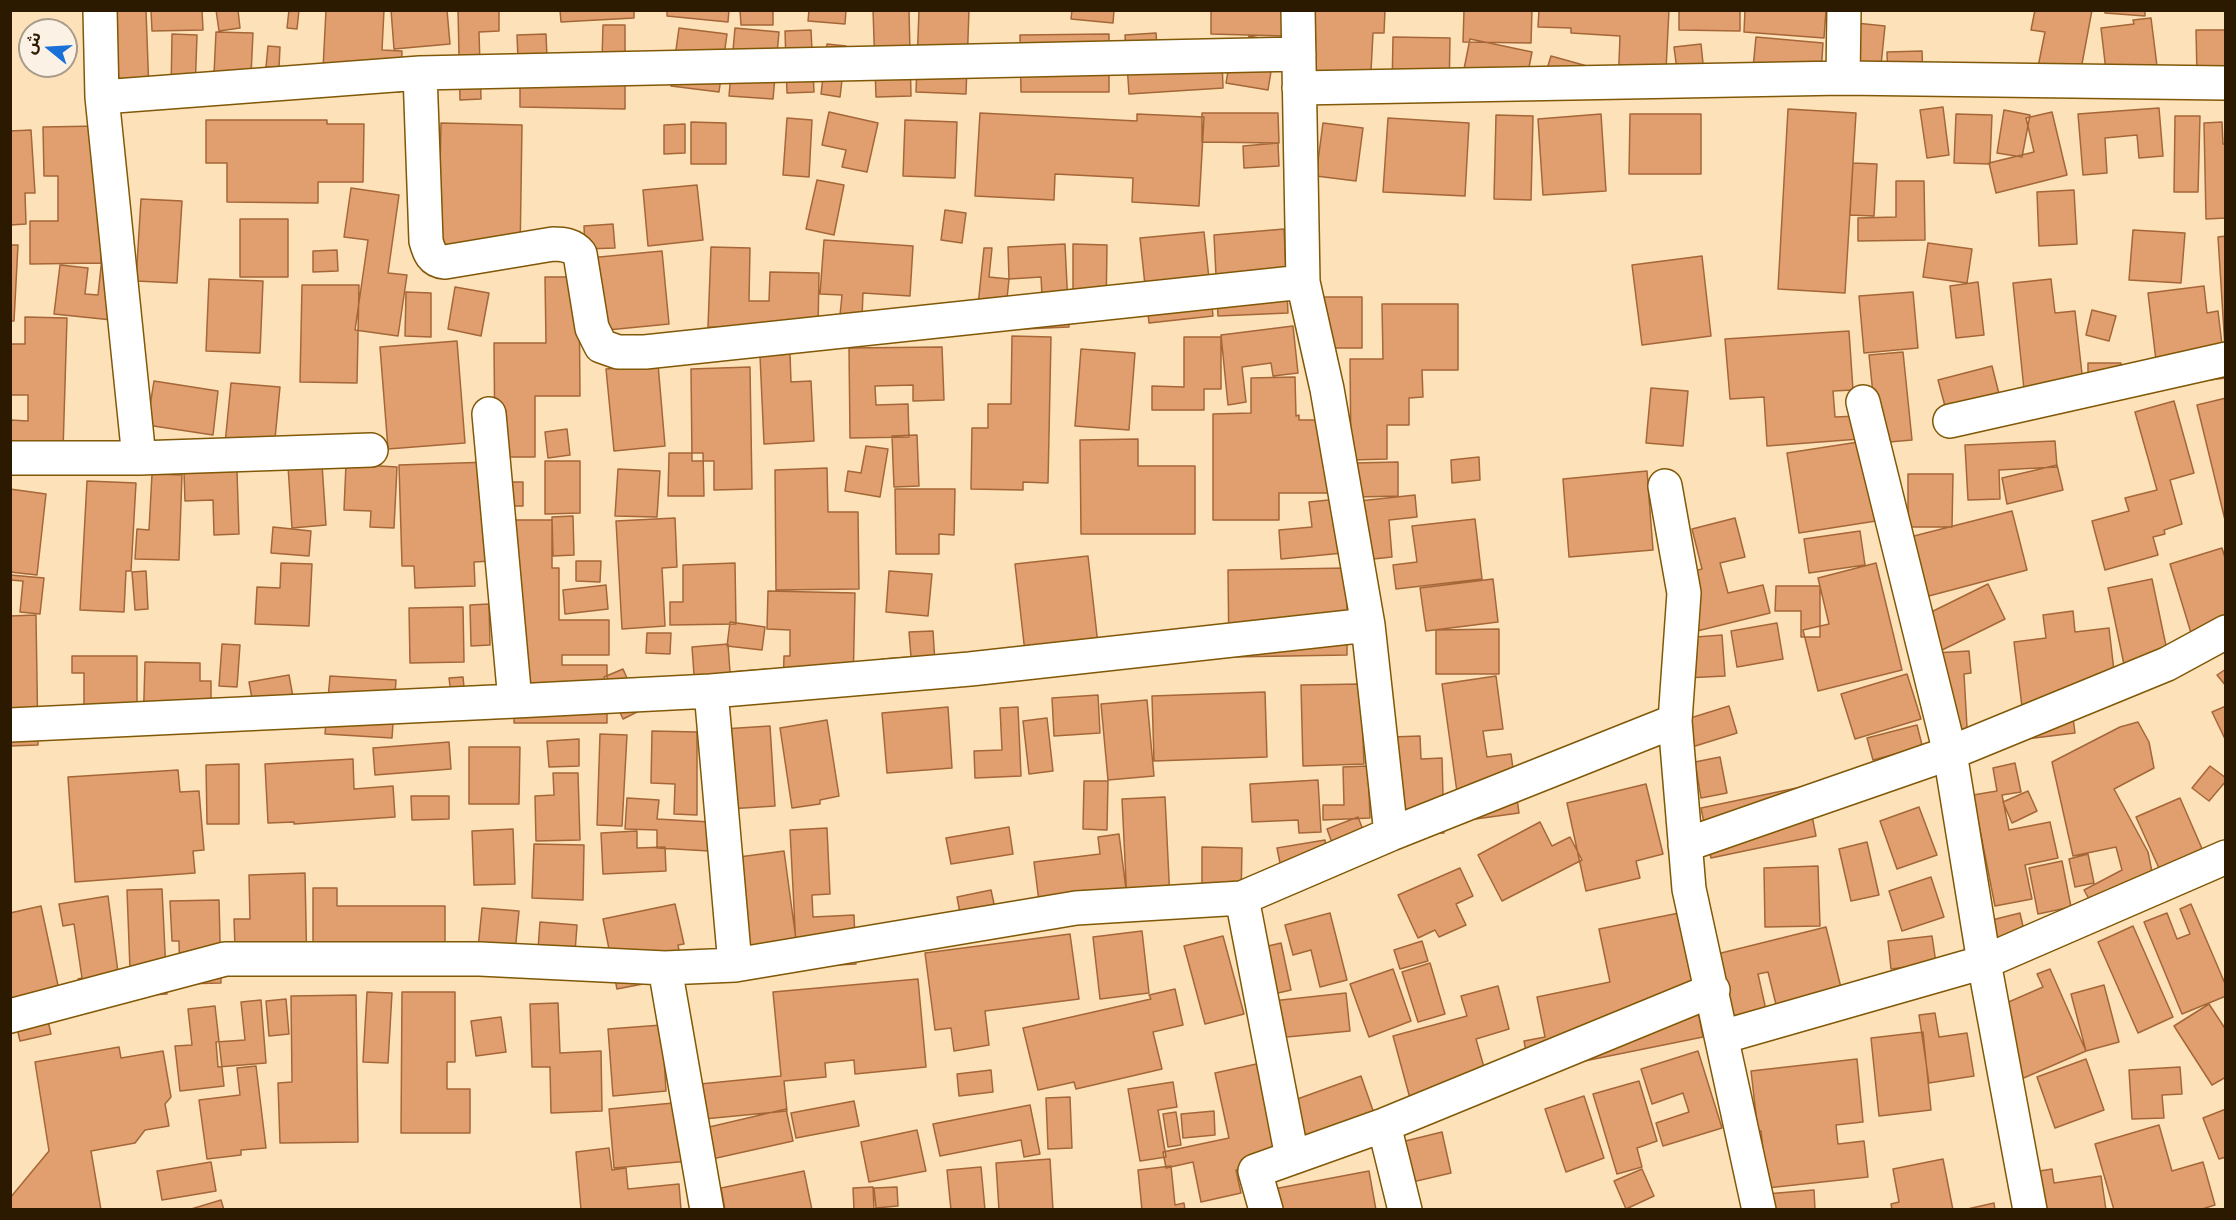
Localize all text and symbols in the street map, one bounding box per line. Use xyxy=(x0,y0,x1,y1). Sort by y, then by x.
north arrow xyxy=(18,18,78,78)
text: ش xyxy=(21,30,44,56)

